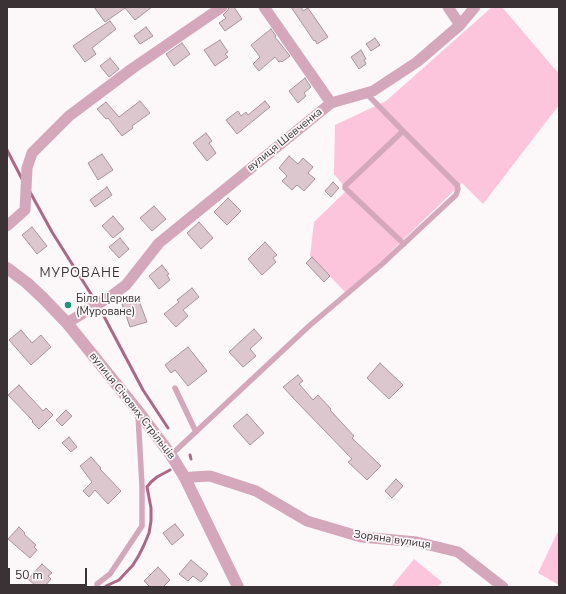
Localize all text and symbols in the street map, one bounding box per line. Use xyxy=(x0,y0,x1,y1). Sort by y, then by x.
street label: вулиця Шевченка xyxy=(245,106,325,174)
district label: МУРОВАНЕ xyxy=(39,266,121,282)
place label: Біля Церкви (Муроване) xyxy=(76,292,140,318)
marker: Біля Церкви (Муроване) xyxy=(63,300,73,310)
street label: вулиця Січових Стрільців xyxy=(86,350,178,462)
street label: Зоряна вулиця xyxy=(353,528,431,552)
scale bar xyxy=(10,560,89,586)
text: 50 m xyxy=(15,567,43,583)

